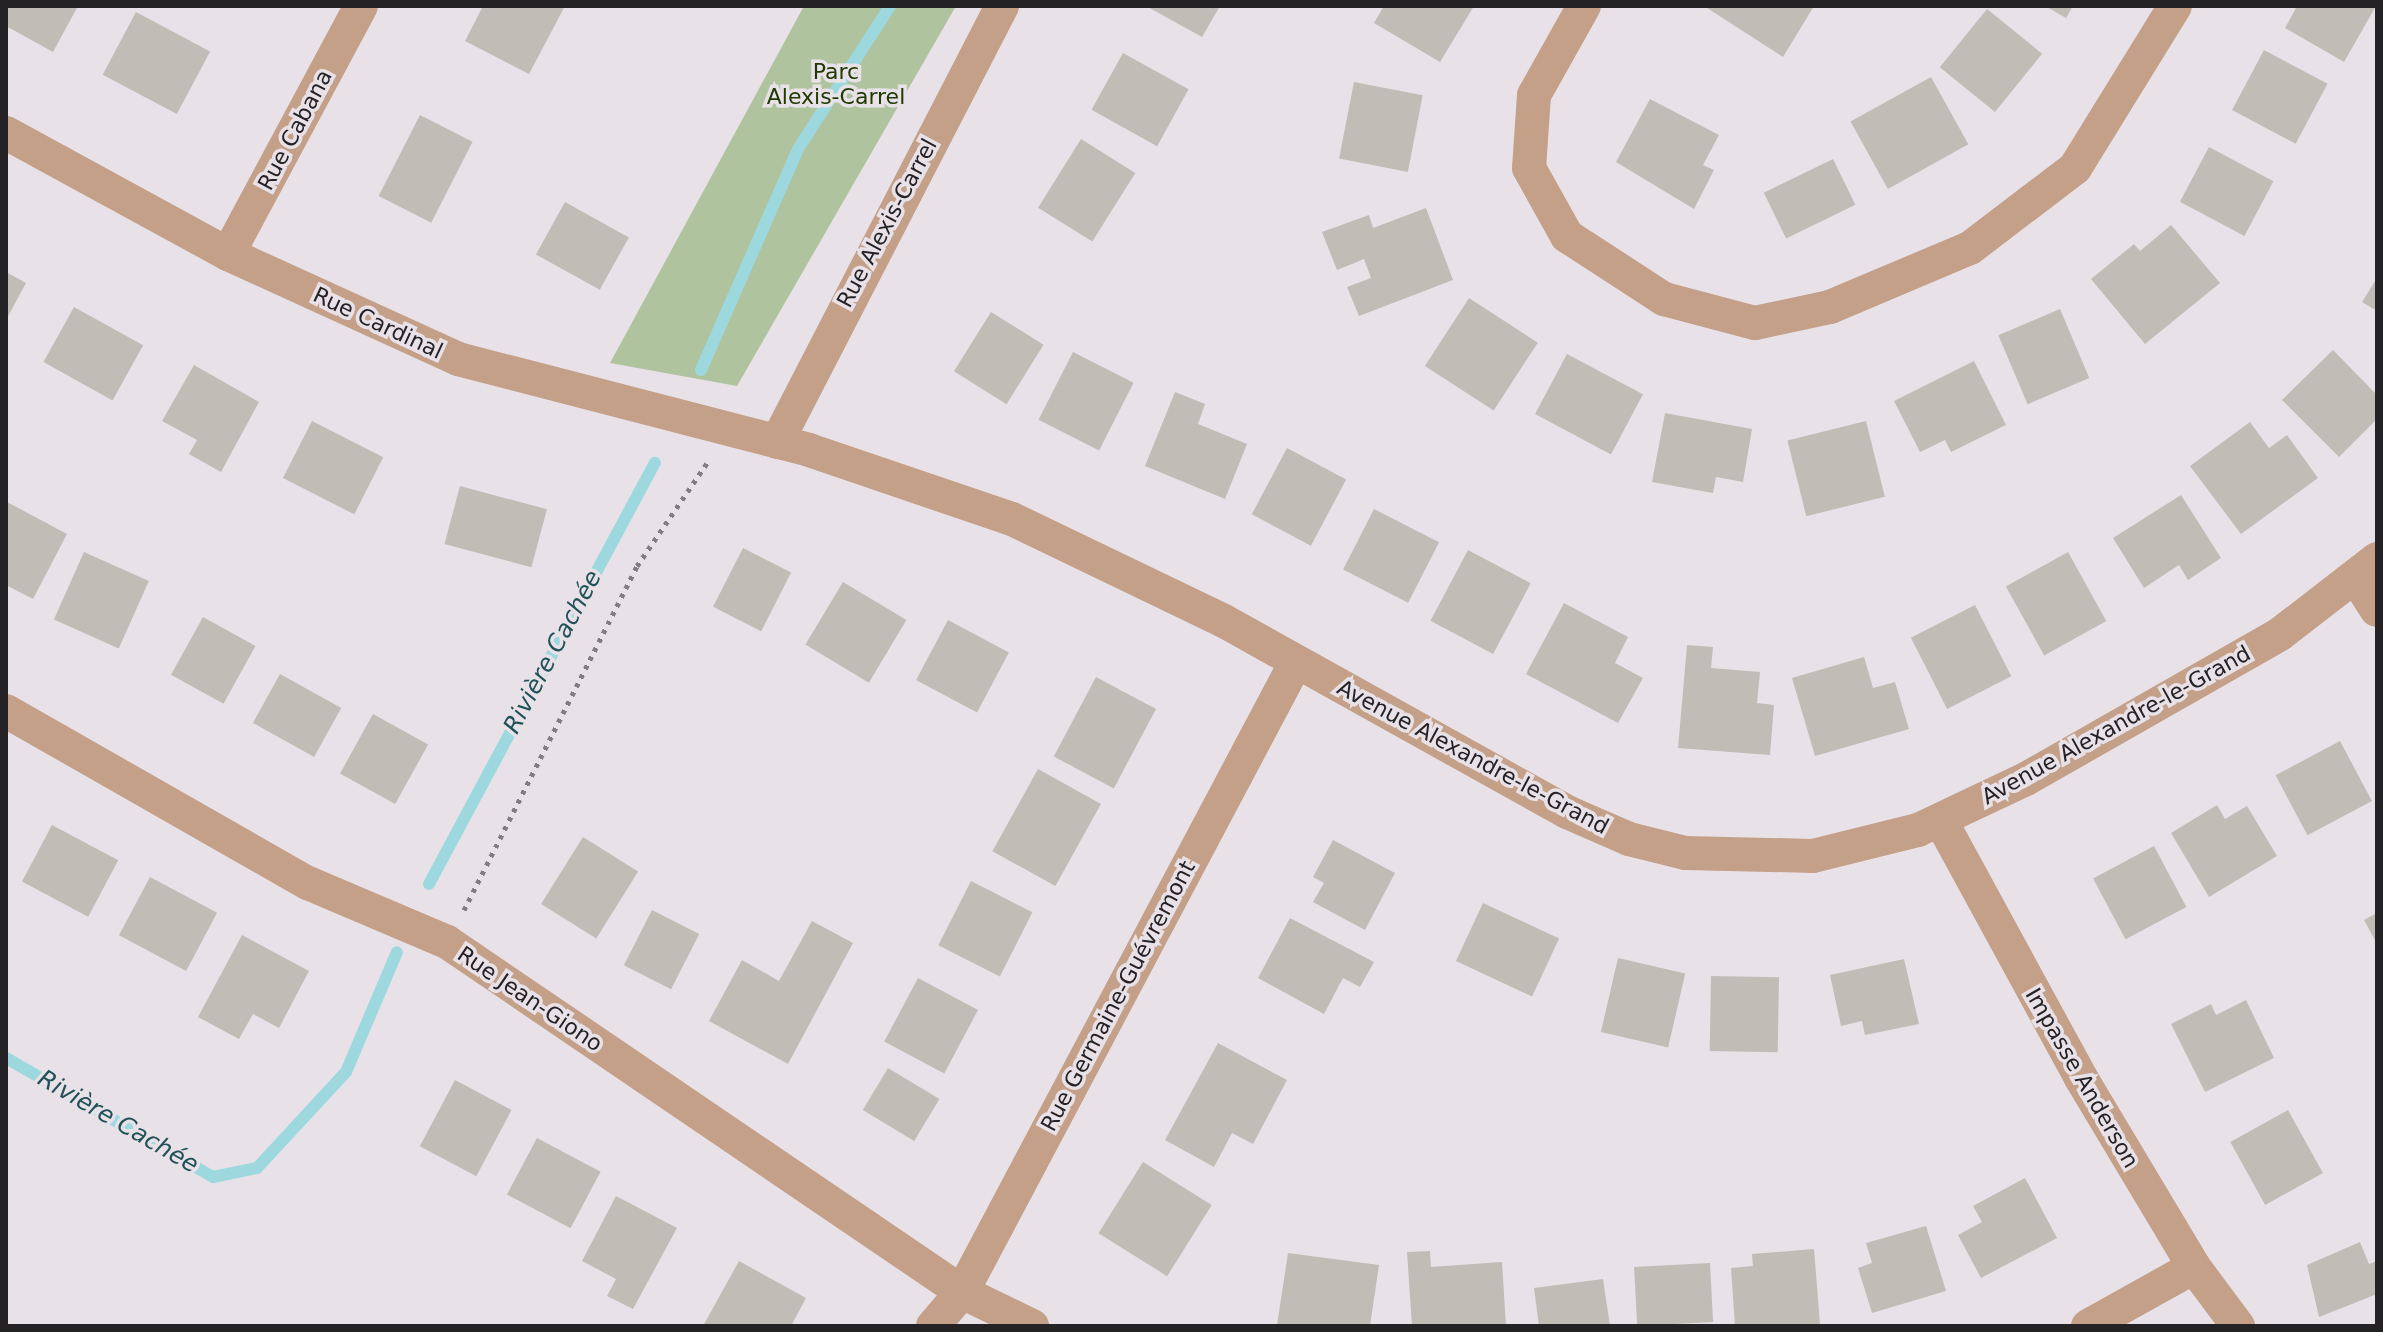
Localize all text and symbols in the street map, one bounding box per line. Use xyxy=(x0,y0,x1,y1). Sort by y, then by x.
park label: Parc Alexis-Carrel xyxy=(767,58,905,110)
street label: Rue Cabana xyxy=(252,65,338,195)
street label: Rue Alexis-Carrel xyxy=(831,134,943,312)
street label: Rue Cardinal xyxy=(309,281,447,365)
water label: Rivière Cachée xyxy=(498,565,608,739)
street label: Avenue Alexandre-le-Grand xyxy=(1977,640,2255,810)
street label: Avenue Alexandre-le-Grand xyxy=(1333,674,1613,840)
street label: Rue Germaine-Guévremont xyxy=(1035,856,1201,1136)
street label: Rue Jean-Giono xyxy=(453,941,607,1057)
street label: Impasse Anderson xyxy=(2020,983,2144,1173)
water label: Rivière Cachée xyxy=(33,1064,203,1180)

